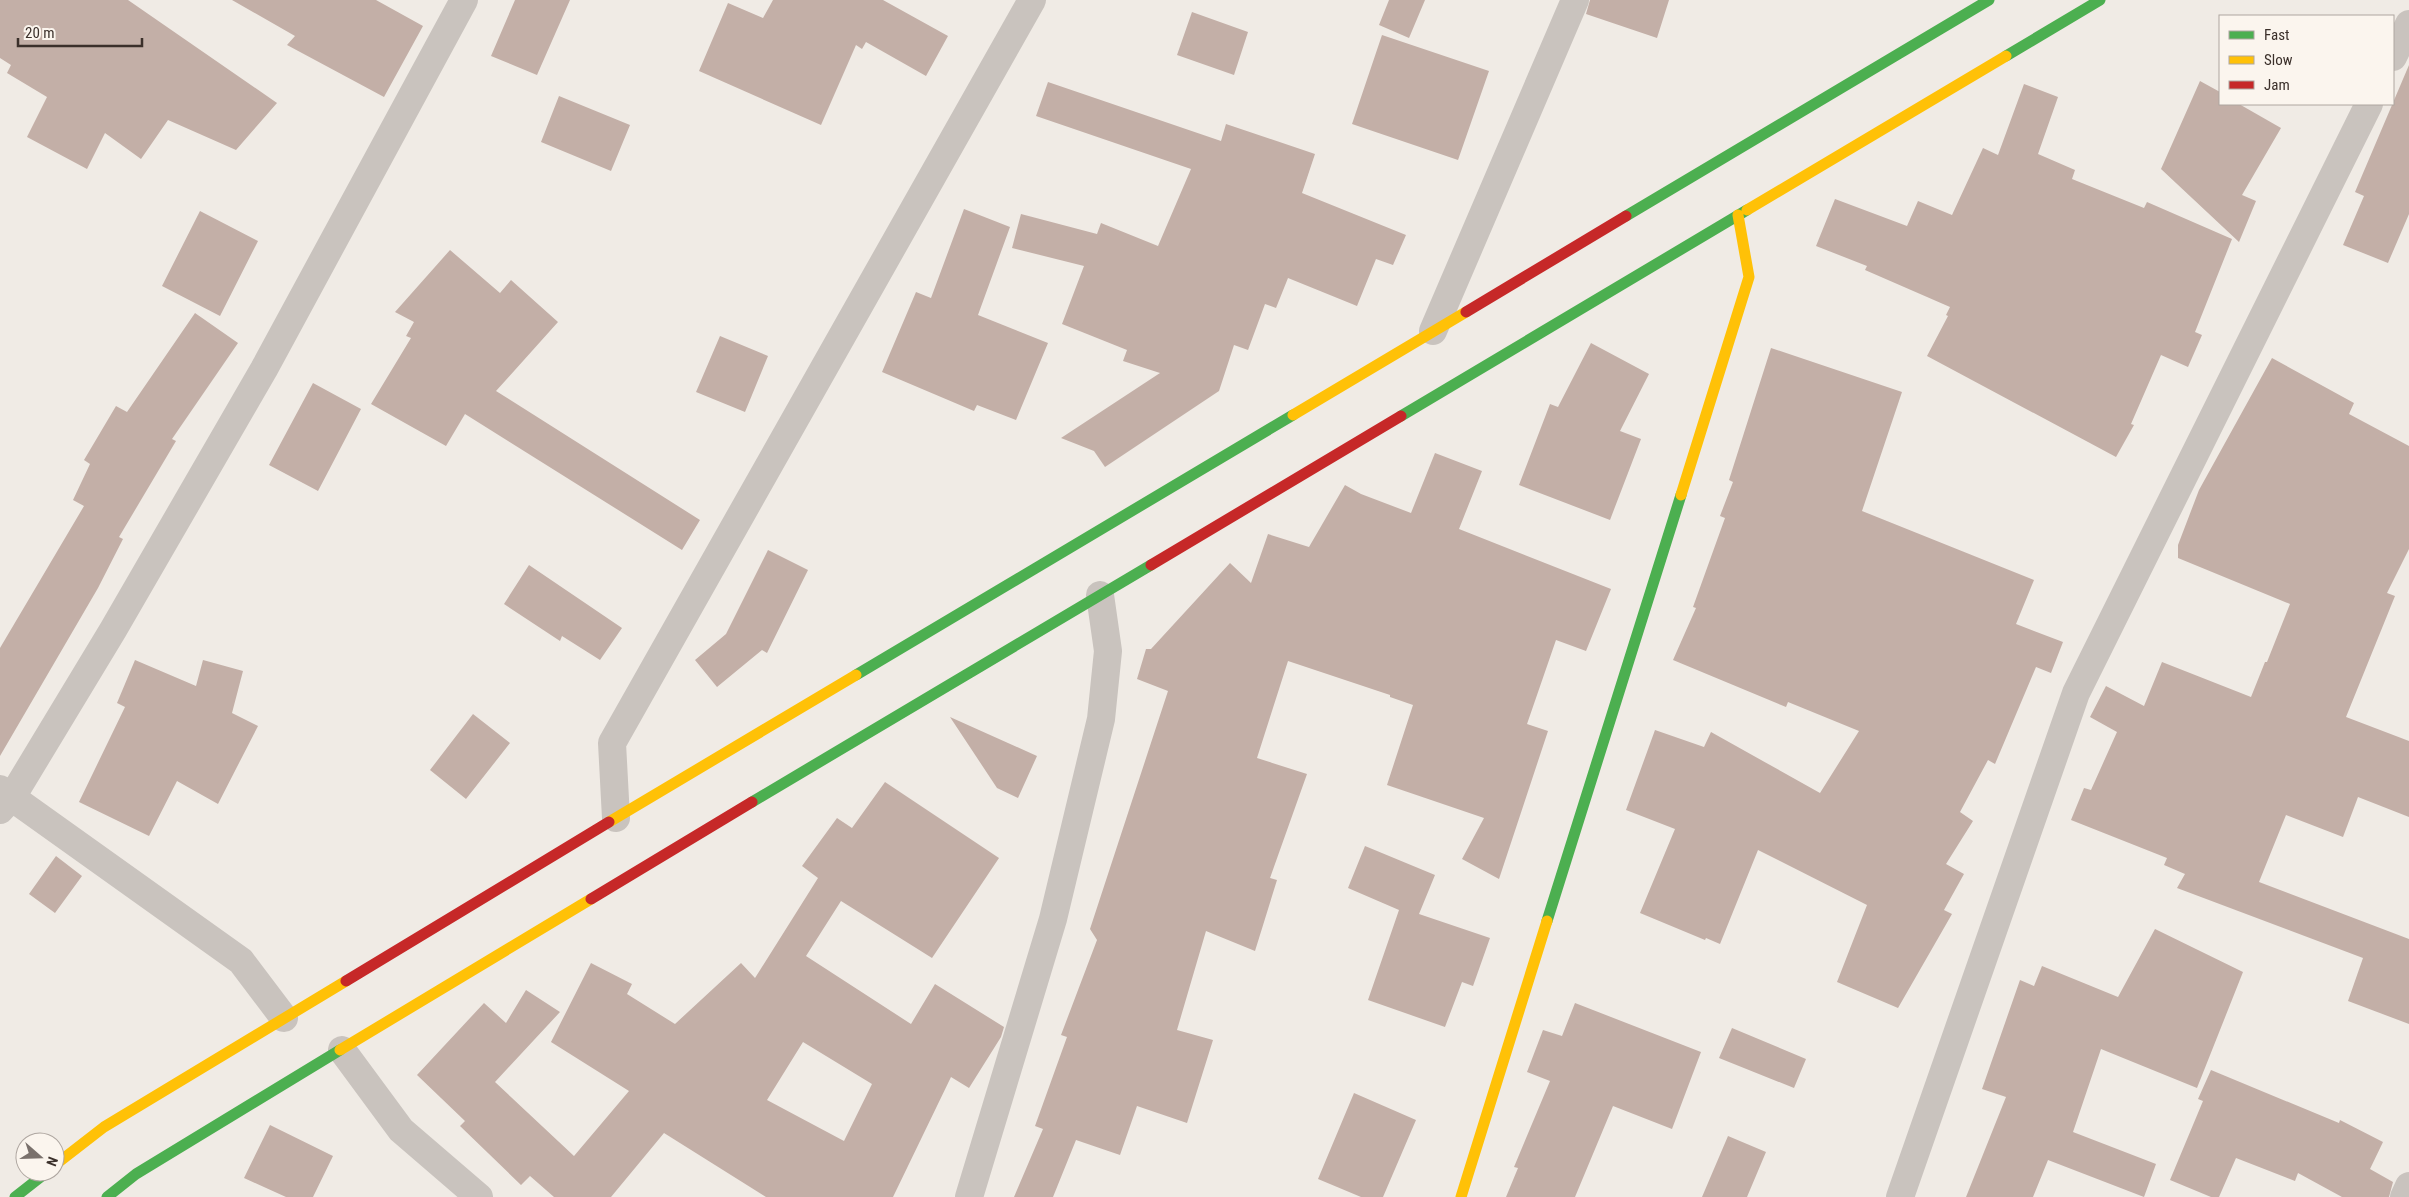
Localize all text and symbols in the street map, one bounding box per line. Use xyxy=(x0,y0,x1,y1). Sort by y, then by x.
scale bar xyxy=(18,15,141,47)
legend xyxy=(2219,15,2394,105)
text: 20 m xyxy=(25,24,55,42)
text: Fast xyxy=(2264,26,2289,44)
text: Slow xyxy=(2264,51,2293,69)
text: Jam xyxy=(2264,76,2290,94)
north arrow xyxy=(15,1132,65,1182)
text: N xyxy=(43,1155,61,1168)

